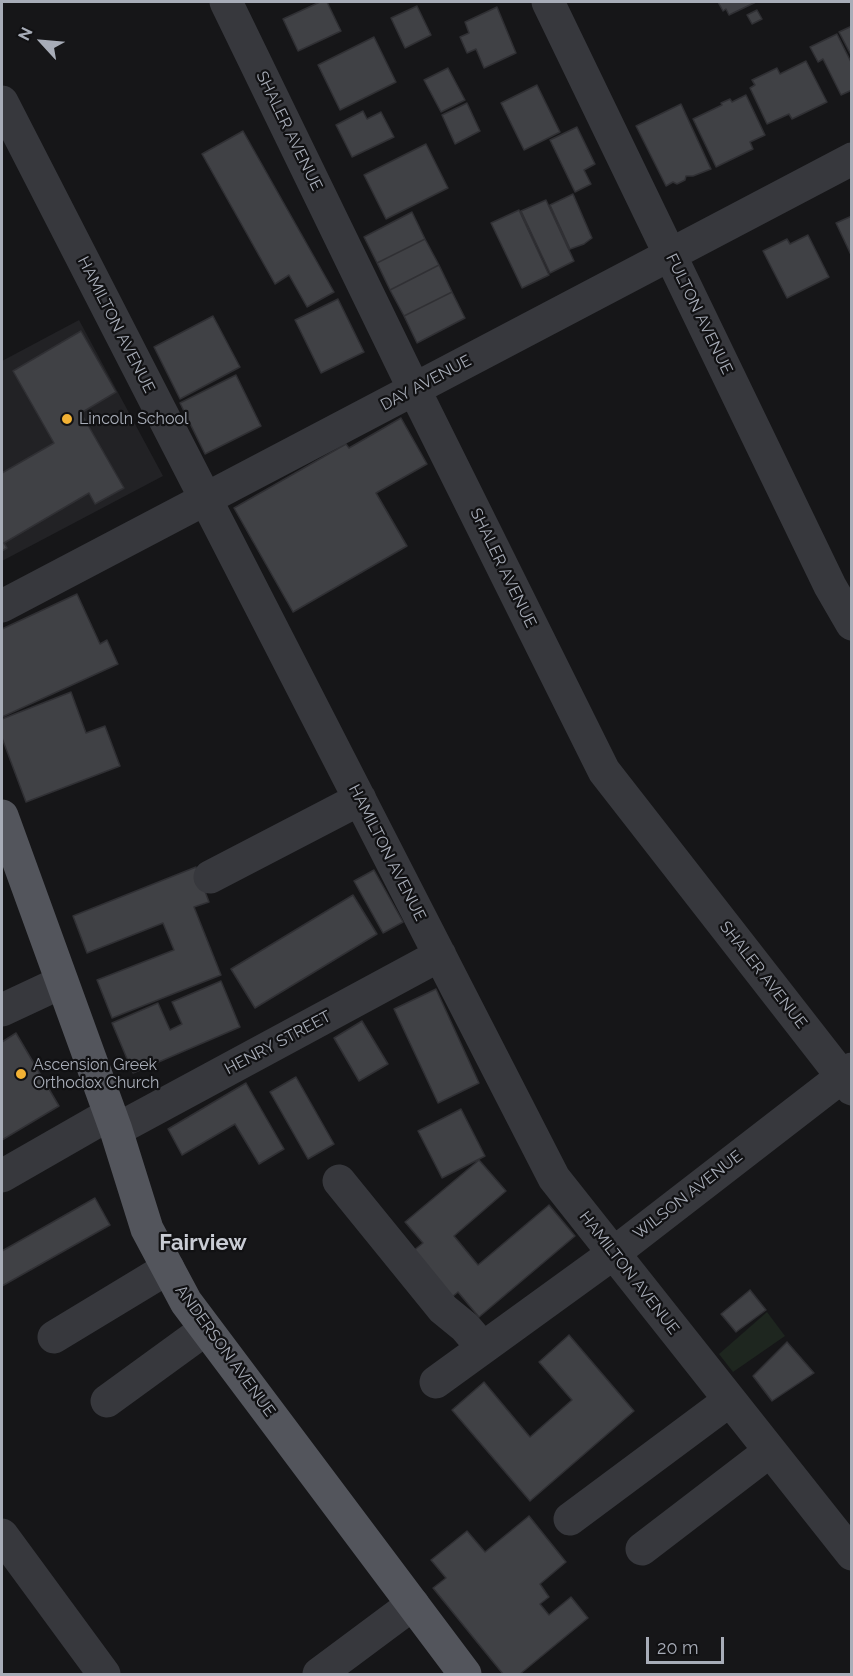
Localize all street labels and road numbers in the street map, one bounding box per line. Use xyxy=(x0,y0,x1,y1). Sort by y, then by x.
street label: SHALER AVENUE xyxy=(252,68,326,194)
street label: FULTON AVENUE xyxy=(662,251,736,377)
street label: HAMILTON AVENUE xyxy=(73,254,159,396)
street label: DAY AVENUE xyxy=(377,351,475,415)
street label: SHALER AVENUE xyxy=(466,505,540,631)
street label: HAMILTON AVENUE xyxy=(344,782,430,924)
street label: SHALER AVENUE xyxy=(715,918,811,1032)
street label: HENRY STREET xyxy=(222,1007,334,1079)
street label: WILSON AVENUE xyxy=(630,1147,746,1243)
street label: HAMILTON AVENUE xyxy=(575,1208,683,1338)
street label: ANDERSON AVENUE xyxy=(171,1282,279,1420)

